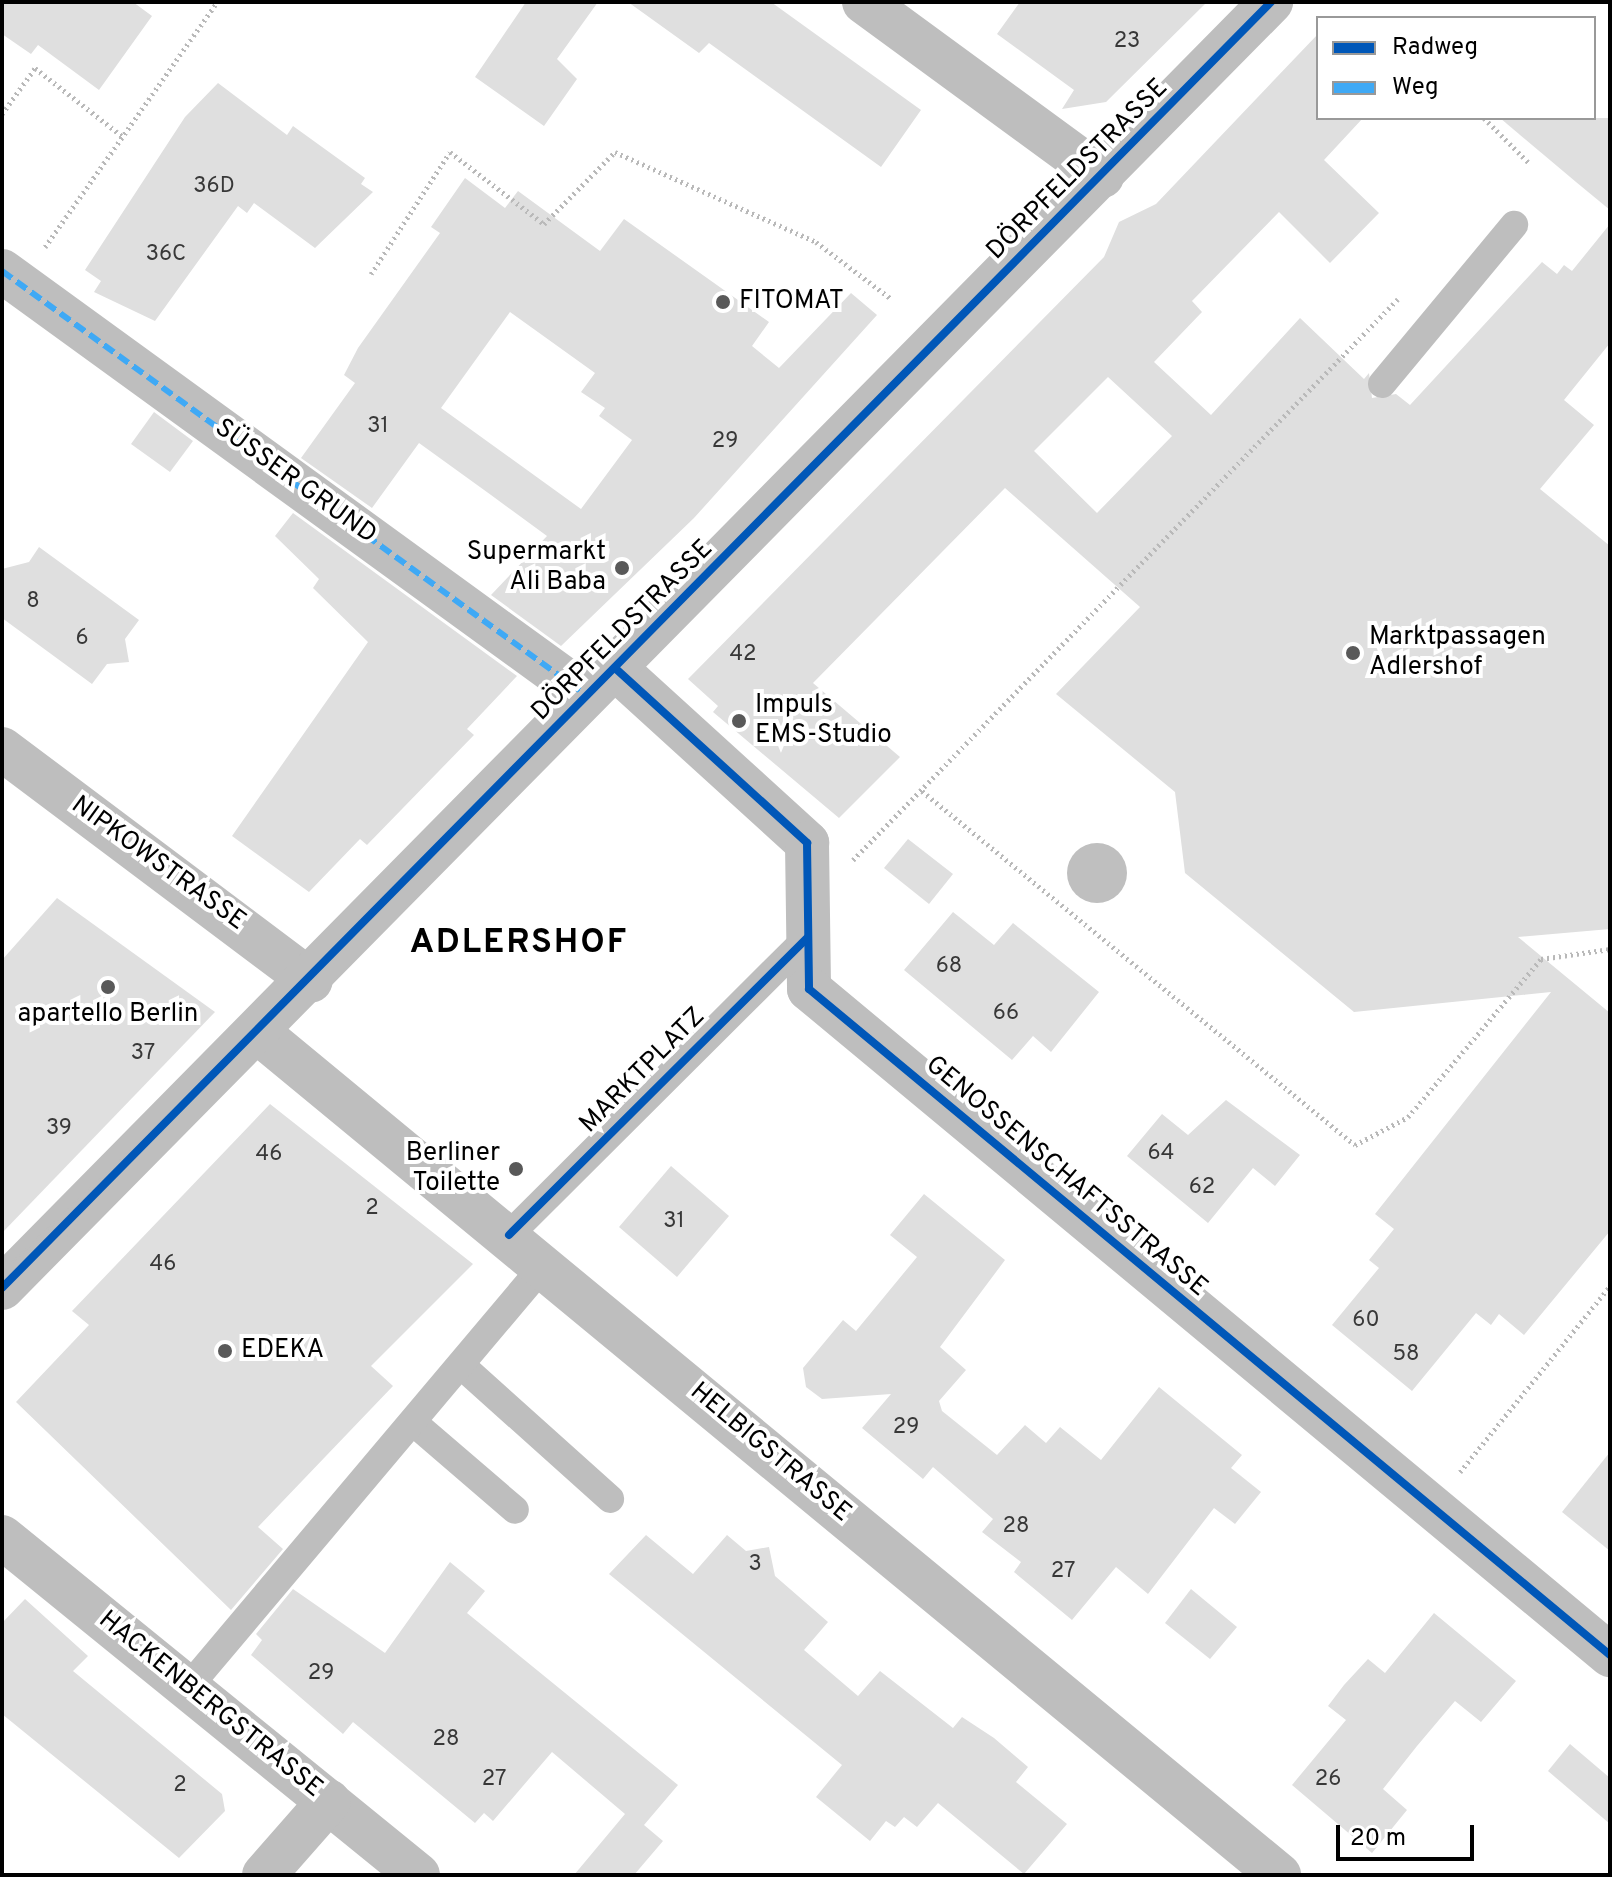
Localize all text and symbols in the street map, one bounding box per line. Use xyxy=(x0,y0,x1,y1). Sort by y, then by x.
legend xyxy=(1316,16,1596,120)
house number: 23 xyxy=(1114,29,1140,55)
text: Radweg xyxy=(1392,33,1478,63)
street label: DÖRPFELDSTRASSE xyxy=(981,73,1175,267)
text: Weg xyxy=(1392,73,1439,103)
house number: 36D xyxy=(193,174,235,200)
house number: 36C xyxy=(146,242,186,268)
place label: FITOMAT xyxy=(739,286,844,318)
marker: FITOMAT xyxy=(714,293,732,311)
street label: SÜSSER GRUND xyxy=(208,413,382,551)
house number: 31 xyxy=(367,414,389,440)
house number: 29 xyxy=(712,429,738,455)
street label: DÖRPFELDSTRASSE xyxy=(526,534,720,728)
place label: Supermarkt Ali Baba xyxy=(467,537,606,598)
marker: Supermarkt Ali Baba xyxy=(613,559,631,577)
house number: 8 xyxy=(26,589,40,615)
place label: Marktpassagen Adlershof xyxy=(1369,622,1546,684)
house number: 6 xyxy=(75,626,89,652)
house number: 42 xyxy=(729,642,757,668)
marker: Marktpassagen Adlershof xyxy=(1344,644,1362,662)
place label: Impuls EMS-Studio xyxy=(755,690,892,752)
marker: Impuls EMS-Studio xyxy=(730,712,748,730)
street label: NIPKOWSTRASSE xyxy=(65,790,251,938)
district label: ADLERSHOF xyxy=(410,924,628,964)
house number: 68 xyxy=(936,954,962,980)
marker: apartello Berlin xyxy=(99,978,117,996)
place label: apartello Berlin xyxy=(18,999,198,1031)
house number: 66 xyxy=(993,1001,1019,1027)
street label: MARKTPLATZ xyxy=(574,1002,712,1140)
house number: 37 xyxy=(131,1041,155,1067)
street label: GENOSSENSCHAFTSSTRASSE xyxy=(919,1050,1213,1304)
house number: 39 xyxy=(46,1116,72,1142)
place label: Berliner Toilette xyxy=(406,1138,500,1200)
house number: 64 xyxy=(1148,1141,1174,1167)
house number: 46 xyxy=(256,1142,282,1168)
marker: Berliner Toilette xyxy=(507,1160,525,1178)
house number: 62 xyxy=(1189,1175,1215,1201)
house number: 2 xyxy=(365,1196,379,1222)
house number: 31 xyxy=(663,1209,685,1235)
house number: 46 xyxy=(150,1252,176,1278)
house number: 60 xyxy=(1352,1308,1380,1334)
place label: EDEKA xyxy=(241,1335,324,1367)
marker: EDEKA xyxy=(216,1342,234,1360)
house number: 58 xyxy=(1392,1342,1420,1368)
street label: HELBIGSTRASSE xyxy=(683,1377,857,1529)
house number: 29 xyxy=(893,1415,919,1441)
house number: 28 xyxy=(1003,1514,1029,1540)
house number: 3 xyxy=(748,1552,762,1578)
house number: 27 xyxy=(1051,1559,1075,1585)
street label: HACKENBERGSTRASSE xyxy=(92,1605,328,1805)
house number: 29 xyxy=(308,1661,334,1687)
house number: 28 xyxy=(433,1727,459,1753)
house number: 27 xyxy=(482,1767,506,1793)
house number: 26 xyxy=(1315,1767,1341,1793)
house number: 2 xyxy=(173,1773,187,1799)
scale bar xyxy=(1340,1809,1478,1859)
text: 20 m xyxy=(1350,1824,1406,1854)

